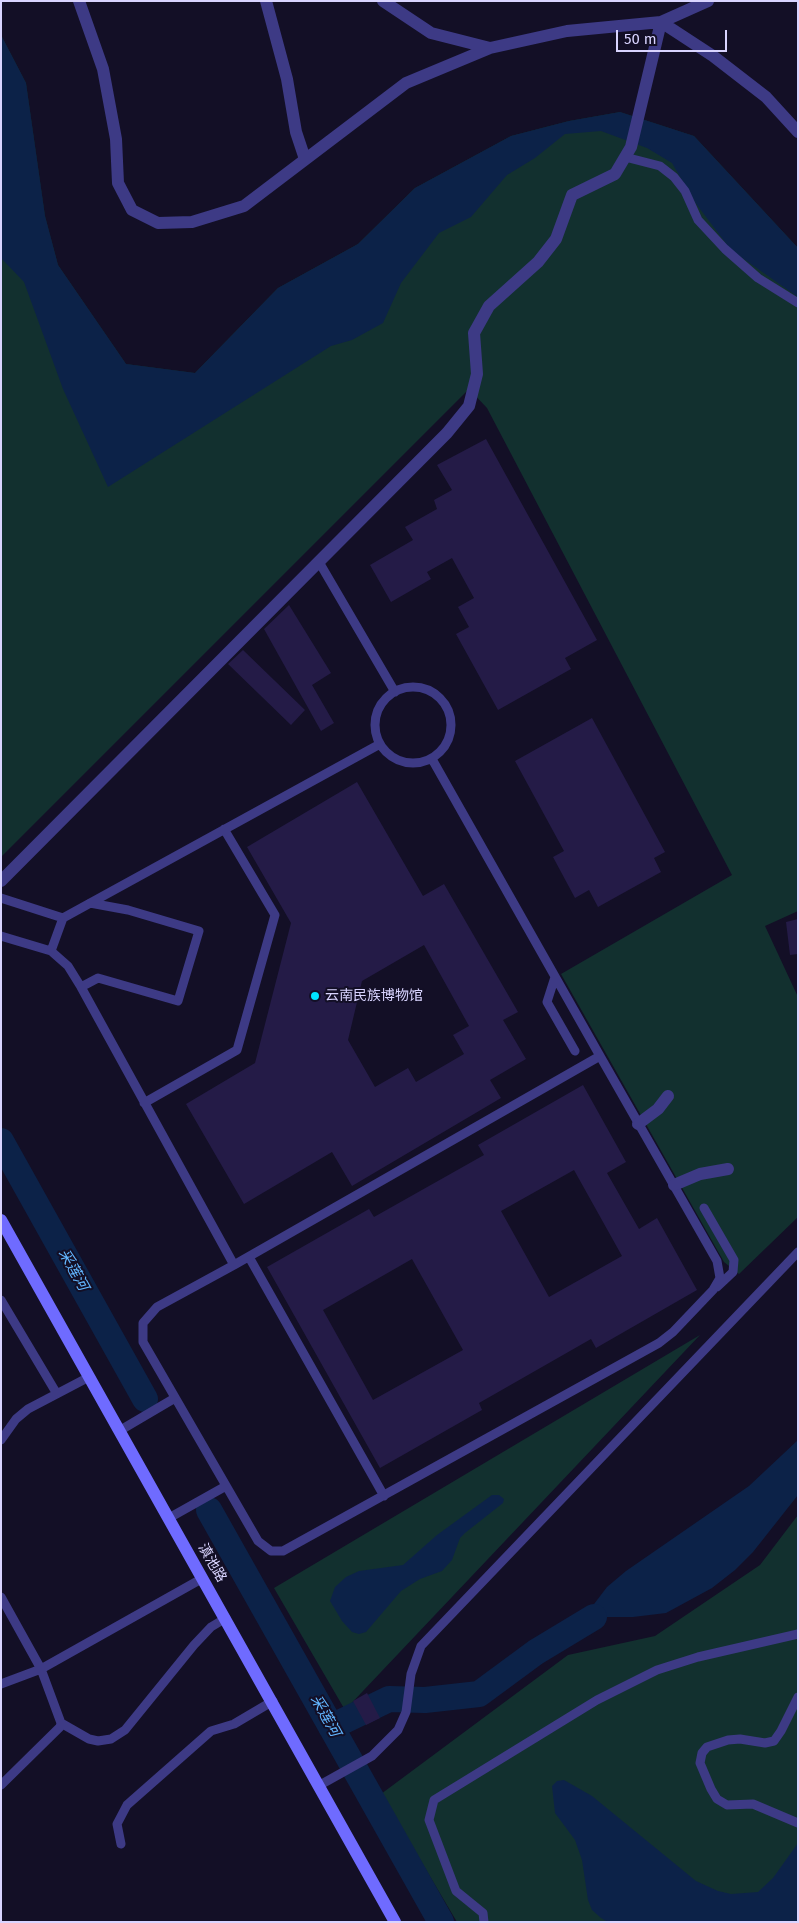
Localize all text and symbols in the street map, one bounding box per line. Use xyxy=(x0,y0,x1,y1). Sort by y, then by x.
scale bar xyxy=(619,20,730,52)
text: 50 m xyxy=(624,30,657,48)
place label: 云南民族博物馆 xyxy=(325,988,423,1004)
marker: 云南民族博物馆 xyxy=(309,990,321,1002)
water label: 采莲河 xyxy=(54,1246,92,1294)
street label: 滇池路 xyxy=(194,1541,230,1585)
water label: 采莲河 xyxy=(306,1692,344,1740)

